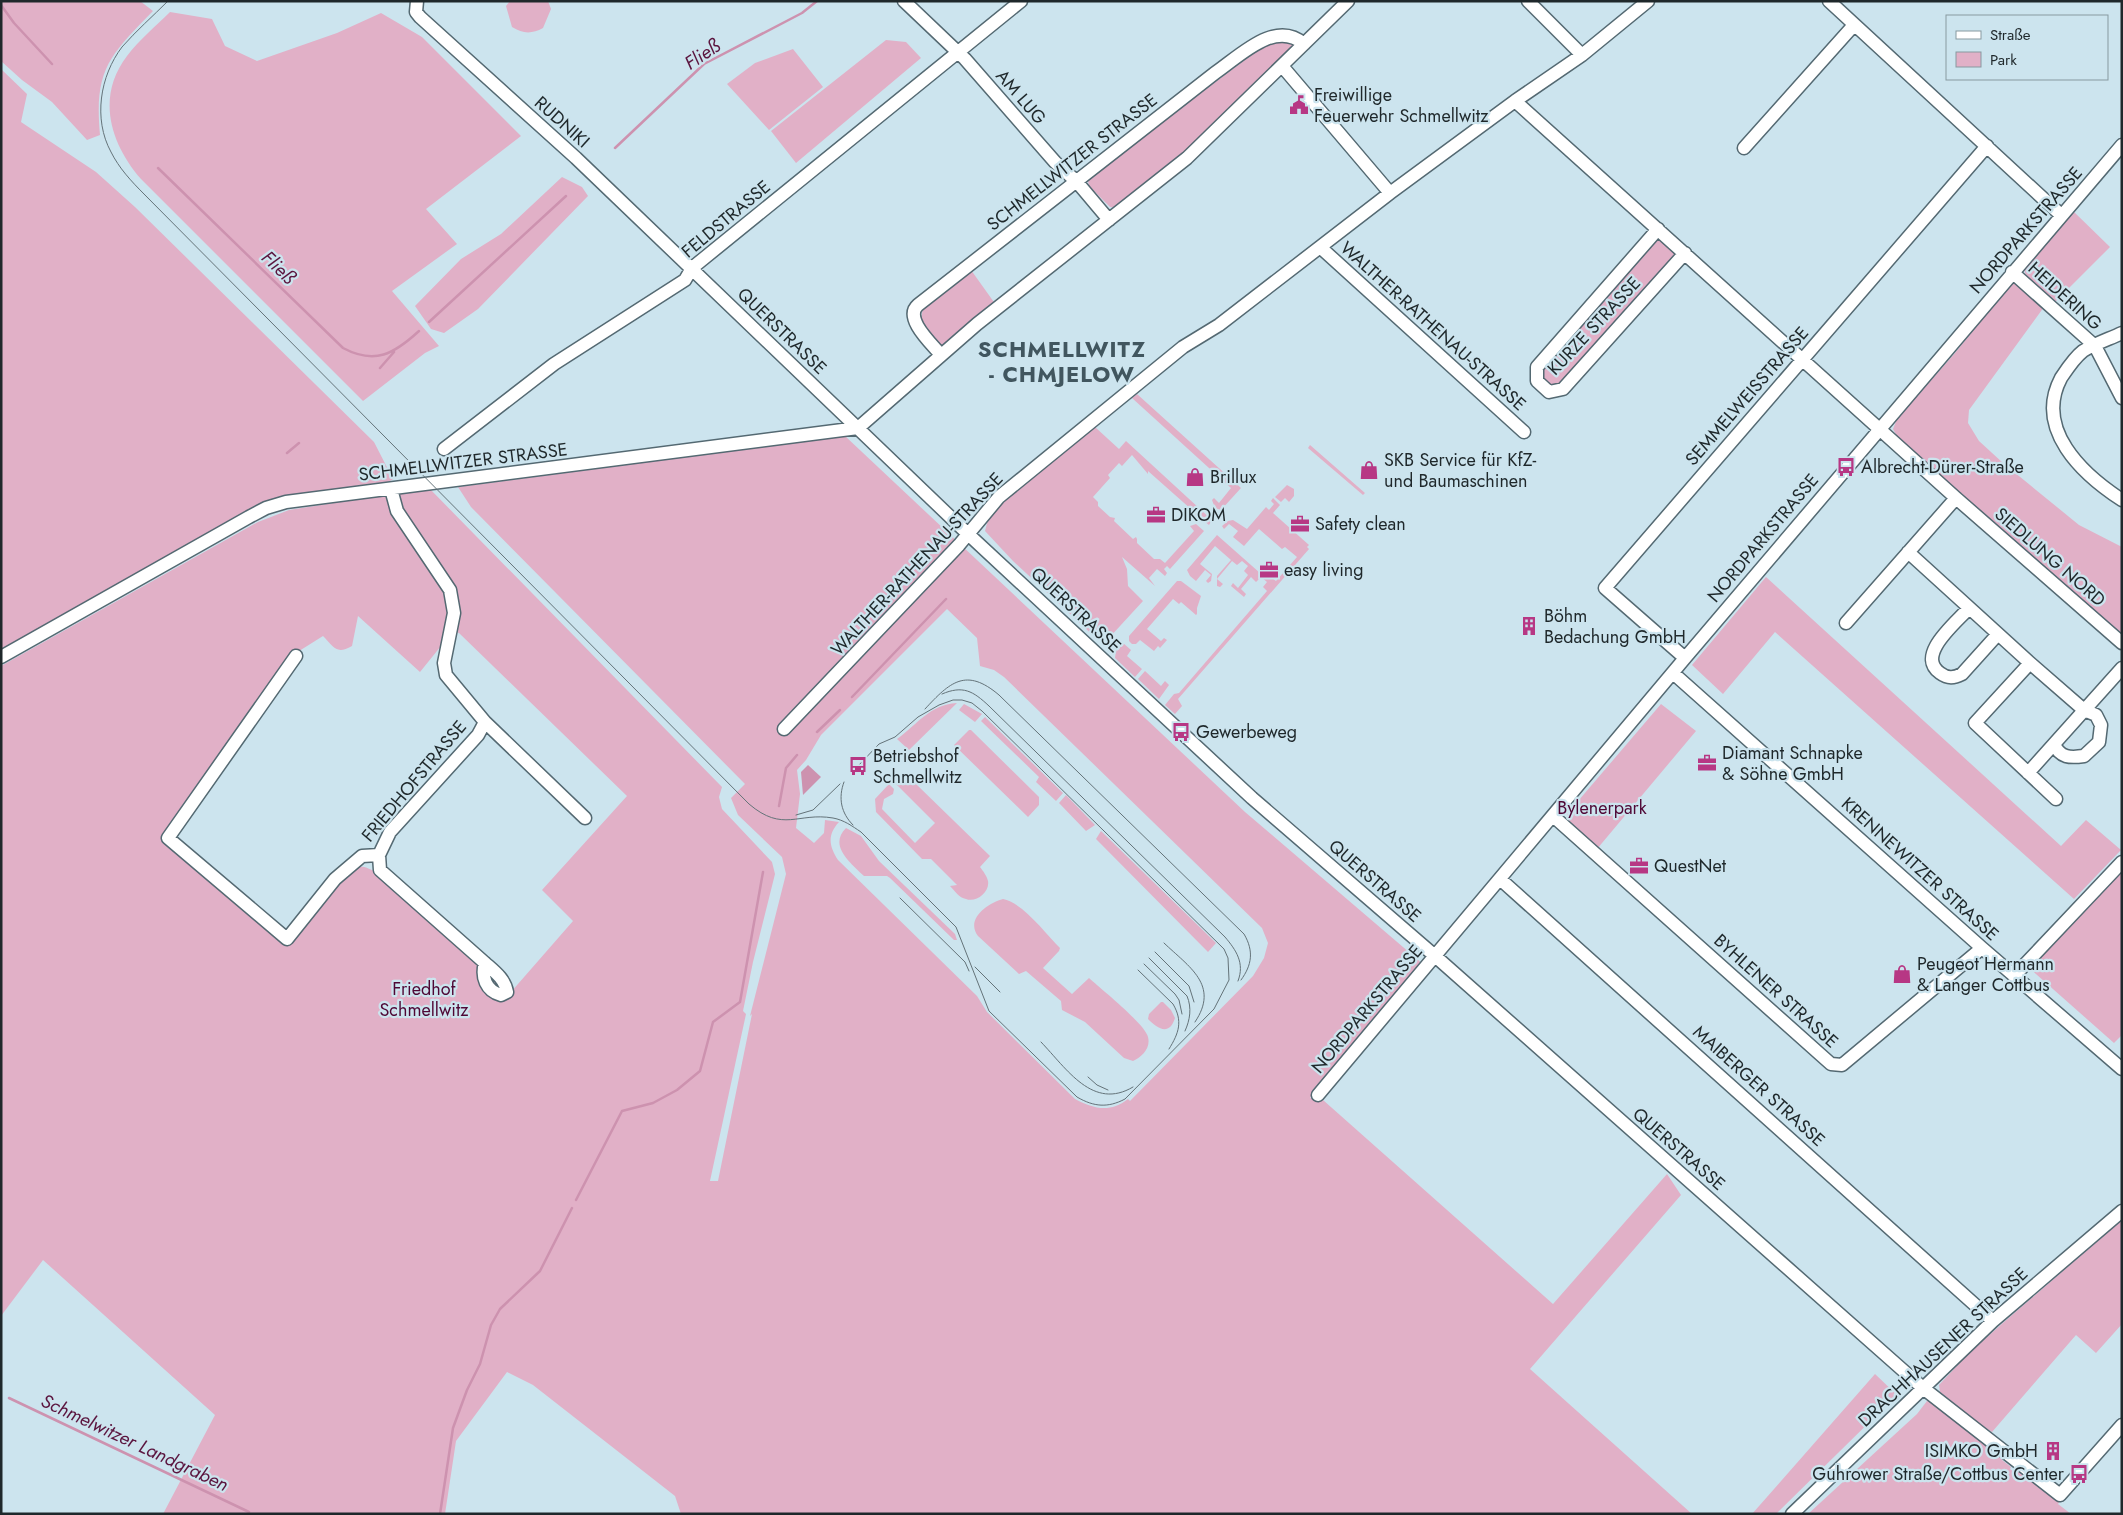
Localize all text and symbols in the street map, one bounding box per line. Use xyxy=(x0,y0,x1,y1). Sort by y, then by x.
legend xyxy=(1946,15,2108,80)
text: Straße xyxy=(1990,24,2031,46)
water label: Fließ xyxy=(679,32,726,76)
text: Park xyxy=(1990,49,2017,71)
street label: AM LUG xyxy=(990,64,1052,130)
place label: Freiwillige Feuerwehr Schmellwitz xyxy=(1314,82,1489,129)
street label: SCHMELLWITZER STRASSE xyxy=(981,87,1163,237)
street label: RUDNIKI xyxy=(529,90,595,154)
public building icon: Freiwillige Feuerwehr Schmellwitz xyxy=(1288,94,1310,116)
street label: NORDPARKSTRASSE xyxy=(1963,161,2089,299)
street label: FELDSTRASSE xyxy=(676,174,776,264)
street label: WALTHER-RATHENAU-STRASSE xyxy=(1334,235,1532,417)
water label: Fließ xyxy=(255,244,302,291)
street label: HEIDERING xyxy=(2022,256,2108,336)
street label: KURZE STRASSE xyxy=(1541,271,1647,381)
street label: QUERSTRASSE xyxy=(732,282,832,380)
street label: SEMMELWEISSTRASSE xyxy=(1679,321,1815,471)
district label: SCHMELLWITZ - CHMJELOW xyxy=(978,333,1146,390)
street label: SCHMELLWITZER STRASSE xyxy=(357,436,569,488)
place label: SKB Service für KfZ- und Baumaschinen xyxy=(1384,447,1536,494)
place label: Albrecht-Dürer-Straße xyxy=(1861,454,2024,480)
bus stop icon: Albrecht-Dürer-Straße xyxy=(1835,456,1857,478)
shop icon: SKB Service für KfZ- und Baumaschinen xyxy=(1358,459,1380,481)
place label: Brillux xyxy=(1210,464,1257,490)
shop icon: Brillux xyxy=(1184,466,1206,488)
street label: WALTHER-RATHENAU-STRASSE xyxy=(825,467,1009,661)
street label: NORDPARKSTRASSE xyxy=(1701,468,1825,608)
street label: SIEDLUNG NORD xyxy=(1989,501,2111,613)
place label: DIKOM xyxy=(1171,502,1226,528)
office icon: DIKOM xyxy=(1145,504,1167,526)
place label: Safety clean xyxy=(1315,511,1406,537)
office icon: Safety clean xyxy=(1289,513,1311,535)
place label: easy living xyxy=(1284,557,1364,583)
office icon: easy living xyxy=(1258,559,1280,581)
street label: QUERSTRASSE xyxy=(1025,561,1127,659)
place label: Böhm Bedachung GmbH xyxy=(1544,603,1686,650)
building icon: Böhm Bedachung GmbH xyxy=(1518,615,1540,637)
street label: FRIEDHOFSTRASSE xyxy=(355,715,473,847)
place label: Gewerbeweg xyxy=(1196,719,1297,745)
bus stop icon: Gewerbeweg xyxy=(1170,721,1192,743)
place label: Diamant Schnapke & Söhne GmbH xyxy=(1722,740,1863,787)
place label: Betriebshof Schmellwitz xyxy=(873,743,963,790)
office icon: Diamant Schnapke & Söhne GmbH xyxy=(1696,752,1718,774)
bus stop icon: Betriebshof Schmellwitz xyxy=(847,755,869,777)
street label: KRENNEWITZER STRASSE xyxy=(1835,791,2005,947)
park label: Bylenerpark xyxy=(1557,795,1647,821)
street label: QUERSTRASSE xyxy=(1323,833,1427,929)
place label: QuestNet xyxy=(1654,853,1727,879)
office icon: QuestNet xyxy=(1628,855,1650,877)
street label: BYHLENER STRASSE xyxy=(1708,928,1844,1054)
street label: NORDPARKSTRASSE xyxy=(1305,939,1429,1079)
place label: Peugeot Hermann & Langer Cottbus xyxy=(1917,951,2054,998)
shop icon: Peugeot Hermann & Langer Cottbus xyxy=(1891,963,1913,985)
park label: Friedhof Schmellwitz xyxy=(379,976,469,1023)
street label: MAIBERGER STRASSE xyxy=(1687,1019,1831,1153)
street label: QUERSTRASSE xyxy=(1627,1101,1731,1197)
street label: DRACHHAUSENER STRASSE xyxy=(1852,1261,2034,1433)
water label: Schmelwitzer Landgraben xyxy=(37,1387,233,1498)
place label: ISIMKO GmbH xyxy=(1925,1438,2038,1464)
building icon: ISIMKO GmbH xyxy=(2042,1440,2064,1462)
place label: Guhrower Straße/Cottbus Center xyxy=(1812,1461,2065,1487)
bus stop icon: Guhrower Straße/Cottbus Center xyxy=(2068,1463,2090,1485)

